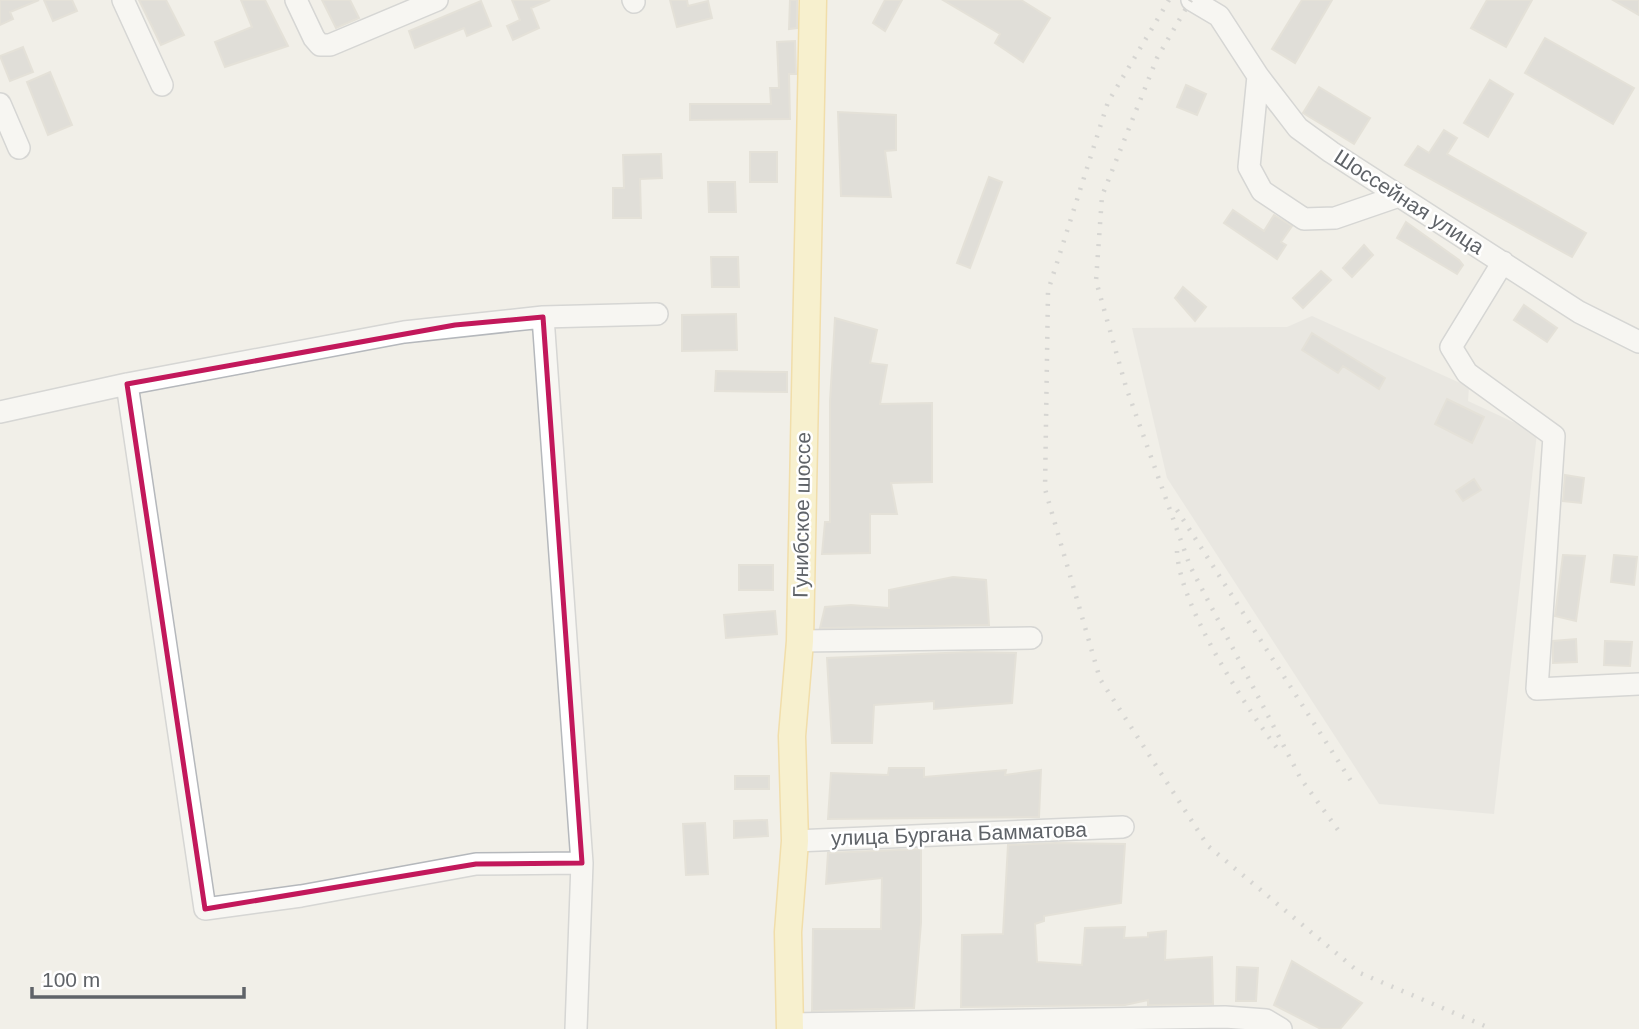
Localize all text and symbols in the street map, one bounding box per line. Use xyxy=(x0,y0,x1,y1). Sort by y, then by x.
street label: Шоссейная улица xyxy=(1330,145,1489,259)
street label: Гунибское шоссе xyxy=(789,432,814,598)
street label: улица Бургана Бамматова xyxy=(831,818,1088,849)
scale bar xyxy=(32,956,243,1000)
text: 100 m xyxy=(42,968,100,991)

